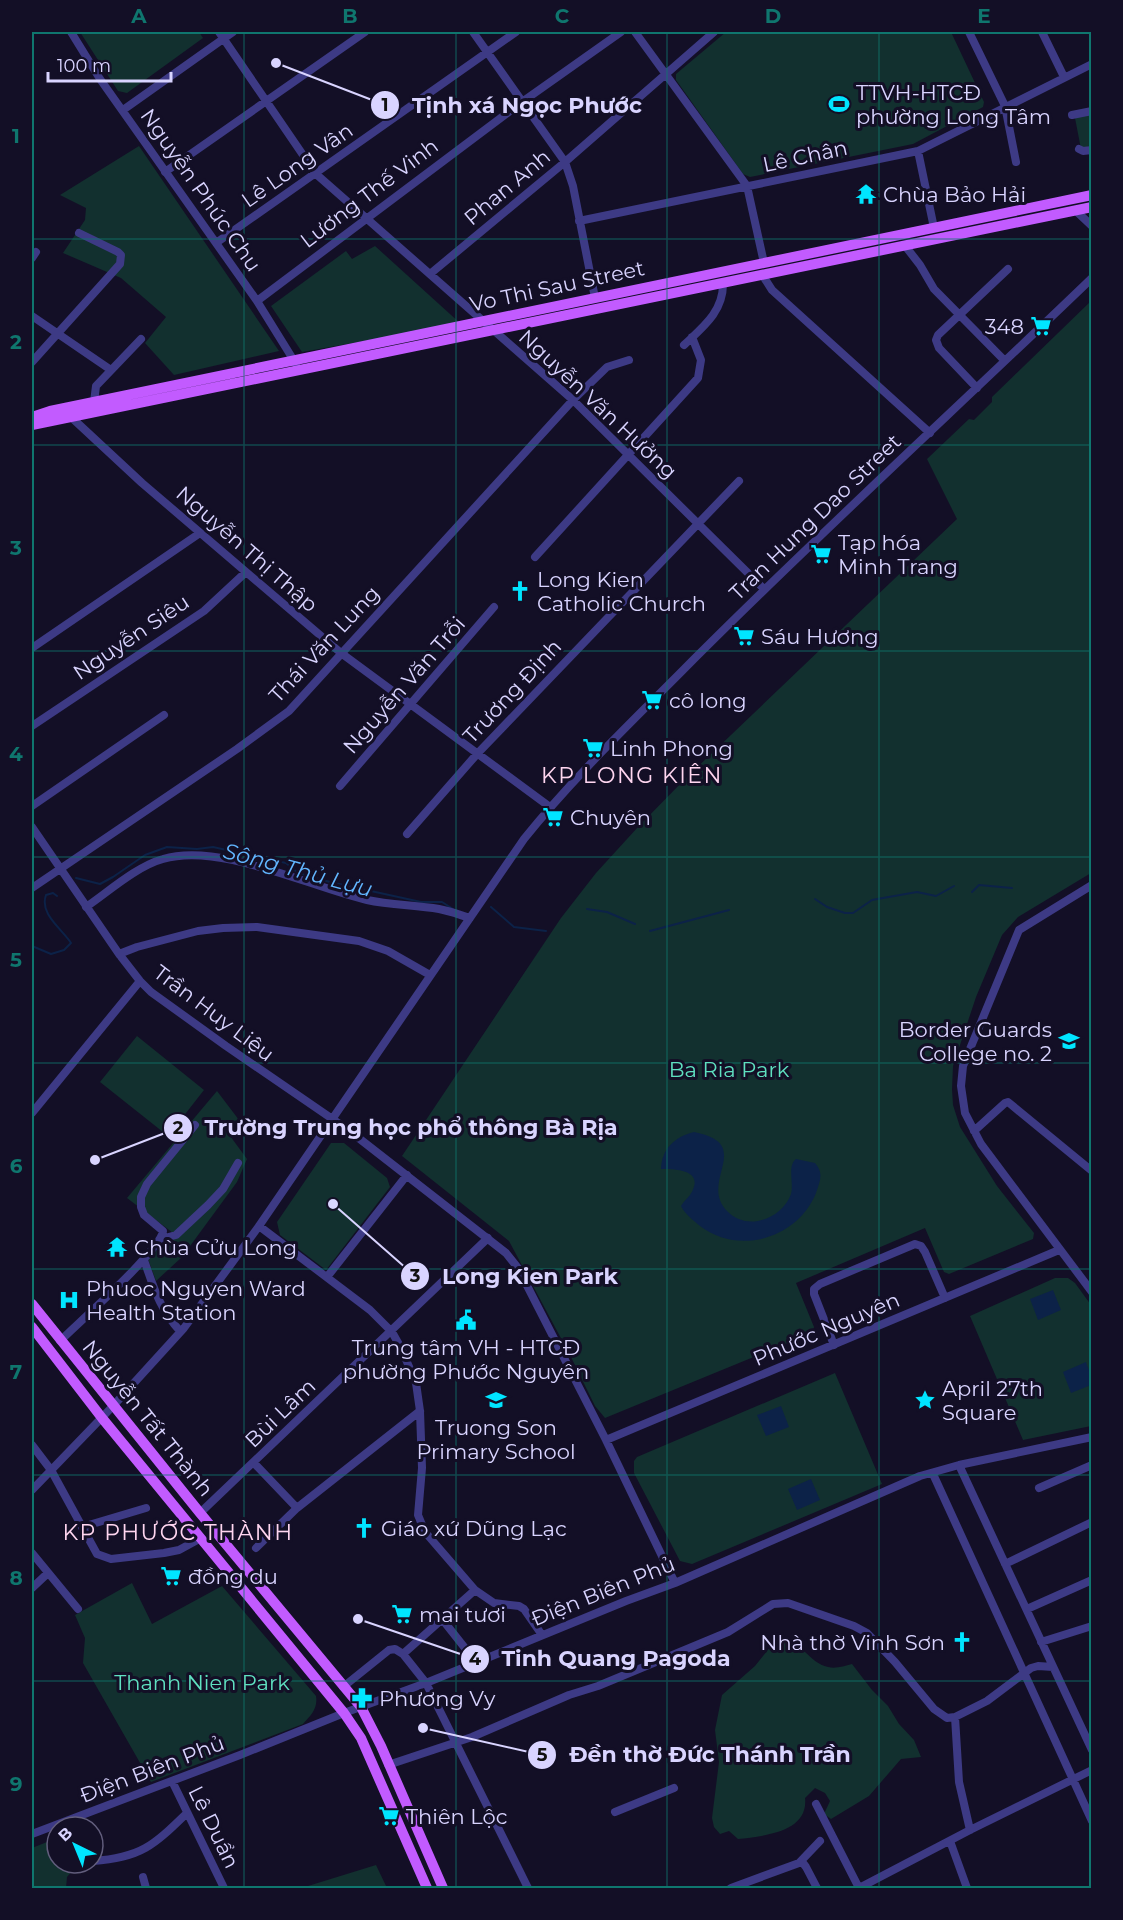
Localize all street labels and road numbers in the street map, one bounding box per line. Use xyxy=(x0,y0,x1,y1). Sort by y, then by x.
street label: Nguyễn Phúc Chu xyxy=(135,104,267,276)
street label: Lê Long Vân xyxy=(237,117,357,213)
street label: Lương Thế Vinh xyxy=(295,133,443,253)
street label: Lê Chân xyxy=(760,135,850,177)
street label: Phan Anh xyxy=(459,144,555,230)
street label: Vo Thi Sau Street xyxy=(467,255,647,317)
street label: Nguyễn Văn Hưởng xyxy=(514,324,682,484)
street label: Tran Hung Dao Street xyxy=(724,429,906,605)
street label: Nguyễn Thị Thập xyxy=(171,481,323,617)
street label: Thái Văn Lung xyxy=(264,581,384,707)
street label: Nguyễn Siêu xyxy=(68,589,194,685)
street label: Nguyễn Văn Trỗi xyxy=(338,611,470,759)
street label: Trương Định xyxy=(458,634,566,748)
street label: Trần Huy Liệu xyxy=(149,960,279,1066)
street label: Phước Nguyên xyxy=(749,1287,903,1371)
street label: Nguyễn Tất Thành xyxy=(77,1335,219,1501)
street label: Bùi Lâm xyxy=(240,1373,320,1453)
street label: Điện Biên Phủ xyxy=(528,1551,678,1631)
street label: Điện Biên Phủ xyxy=(76,1730,228,1808)
street label: Lê Duẩn xyxy=(183,1782,245,1872)

